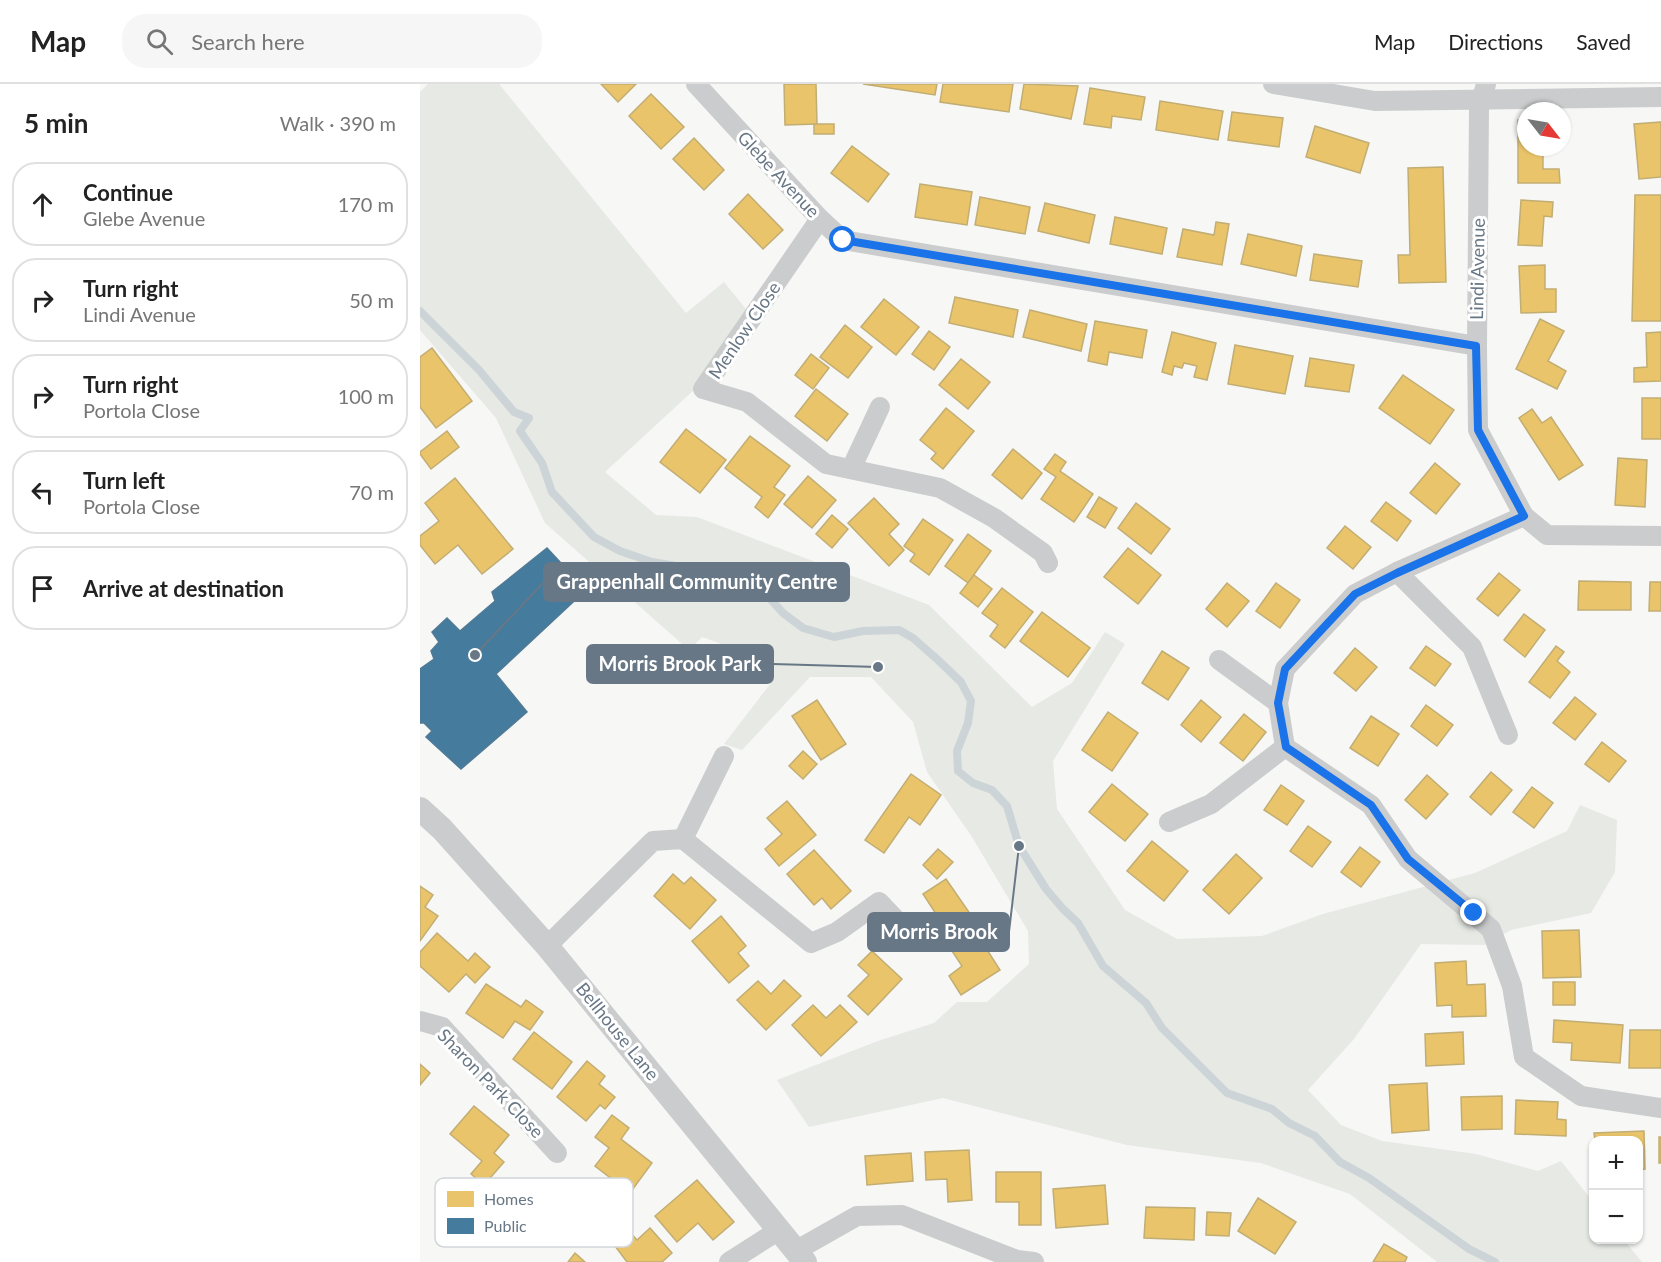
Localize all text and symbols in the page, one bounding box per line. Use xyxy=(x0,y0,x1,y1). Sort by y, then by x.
search box xyxy=(122,14,542,68)
text: Map xyxy=(30,24,86,58)
icon: search xyxy=(143,25,176,58)
text: Search here xyxy=(191,28,305,55)
text: Map xyxy=(1374,29,1415,54)
text: Directions xyxy=(1448,29,1543,54)
text: Saved xyxy=(1576,29,1631,54)
north arrow xyxy=(1517,102,1571,156)
text: 5 min xyxy=(24,107,88,139)
text: Walk · 390 m xyxy=(280,111,396,135)
street label: Glebe Avenue xyxy=(733,126,825,222)
text: Continue xyxy=(83,179,173,206)
icon: ahead xyxy=(26,188,59,221)
text: 170 m xyxy=(338,192,394,216)
text: Glebe Avenue xyxy=(83,206,205,230)
street label: Lindi Avenue xyxy=(1465,218,1489,320)
route start xyxy=(829,226,855,252)
text: Turn right xyxy=(83,275,178,302)
street label: Menlow Close xyxy=(703,277,785,383)
icon: right xyxy=(26,284,59,317)
text: 50 m xyxy=(349,288,394,312)
text: Lindi Avenue xyxy=(83,302,196,326)
text: Turn right xyxy=(83,371,178,398)
icon: right xyxy=(26,380,59,413)
text: 100 m xyxy=(338,384,394,408)
text: Portola Close xyxy=(83,398,200,422)
text: Turn left xyxy=(83,467,165,494)
icon: left xyxy=(26,476,59,509)
text: 70 m xyxy=(349,480,394,504)
text: Portola Close xyxy=(83,494,200,518)
callout: Grappenhall Community Centre xyxy=(544,563,849,601)
text: Grappenhall Community Centre xyxy=(557,569,838,593)
icon: arrive xyxy=(26,572,59,605)
text: Arrive at destination xyxy=(83,575,284,602)
callout: Morris Brook Park xyxy=(587,645,773,683)
text: Morris Brook Park xyxy=(599,651,762,675)
route end xyxy=(1460,899,1486,925)
callout: Morris Brook xyxy=(868,913,1009,951)
text: Morris Brook xyxy=(880,919,998,943)
street label: Bellhouse Lane xyxy=(572,978,664,1084)
street label: Sharon Park Close xyxy=(433,1024,549,1142)
map controls xyxy=(1589,1136,1643,1244)
button: + xyxy=(1589,1136,1643,1190)
legend xyxy=(435,1178,633,1247)
text: Homes xyxy=(484,1189,534,1208)
button: − xyxy=(1589,1190,1643,1244)
text: Public xyxy=(484,1216,527,1235)

